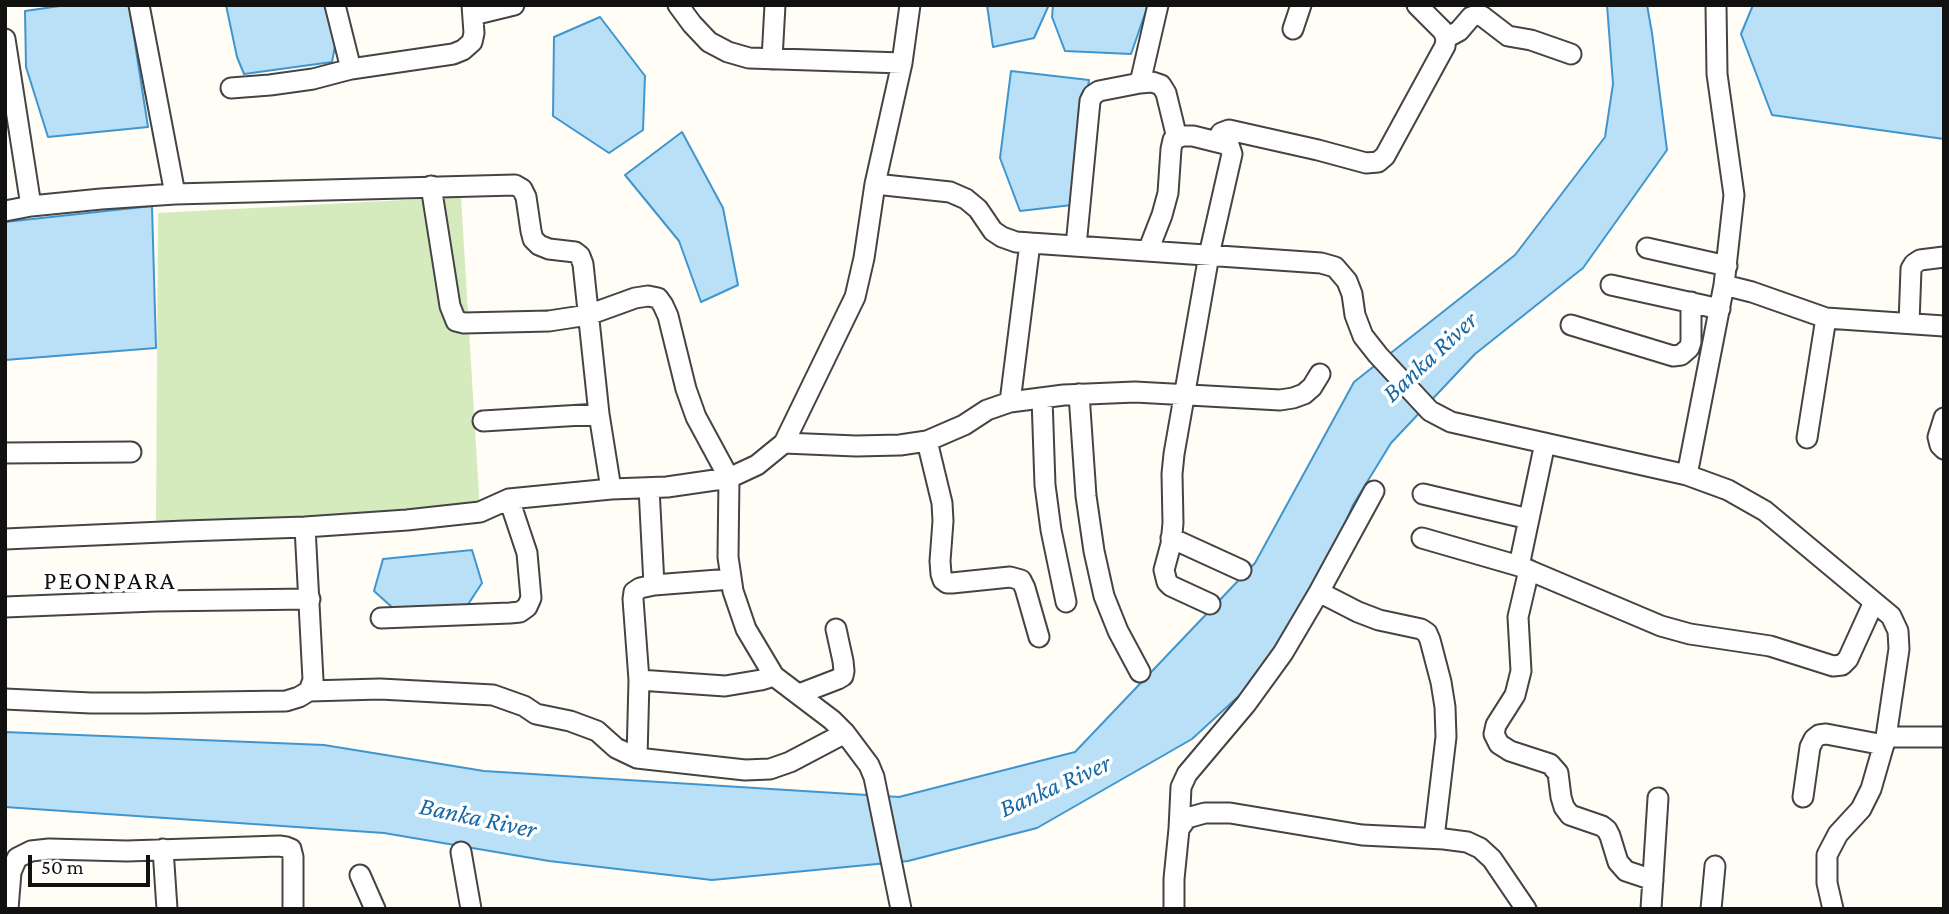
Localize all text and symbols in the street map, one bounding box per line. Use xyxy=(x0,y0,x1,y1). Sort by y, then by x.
water label: Banka River xyxy=(1376,305,1484,409)
district label: PEONPARA xyxy=(45,565,175,597)
water label: Banka River xyxy=(994,748,1116,824)
water label: Banka River xyxy=(417,790,539,846)
scale bar xyxy=(32,841,154,885)
text: 50 m xyxy=(41,855,84,879)

